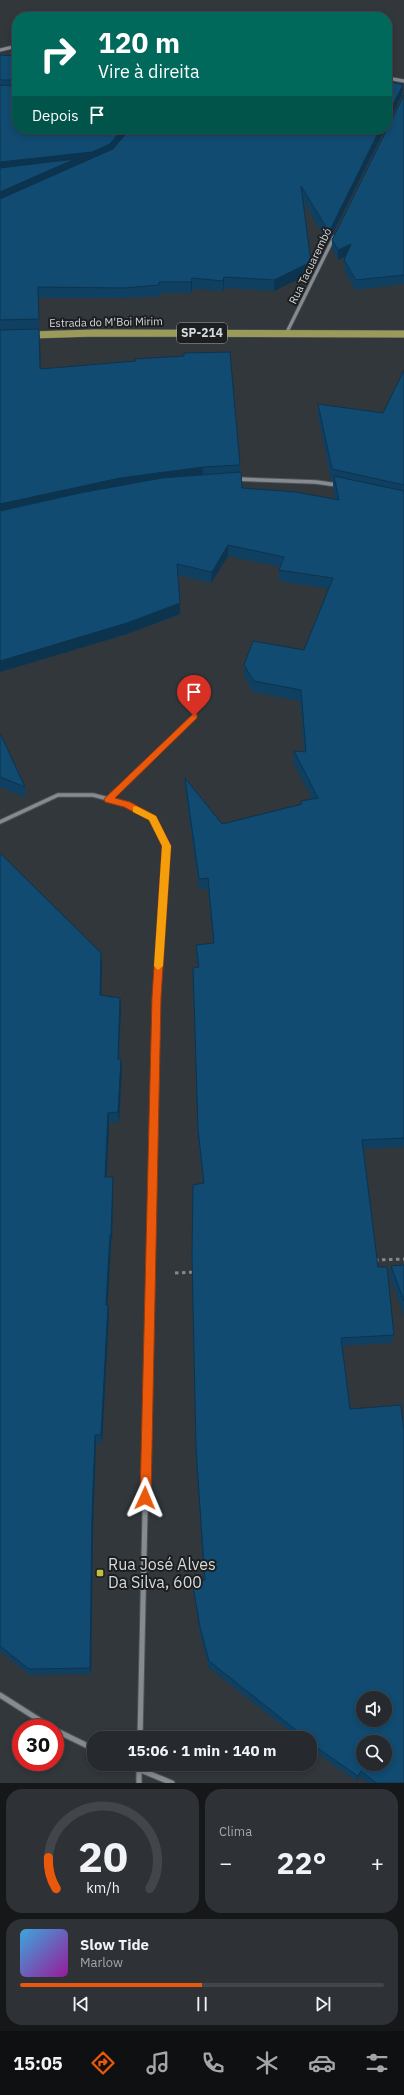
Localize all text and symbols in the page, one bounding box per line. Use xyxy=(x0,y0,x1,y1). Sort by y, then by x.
text: 120 m xyxy=(98,24,180,61)
icon: right xyxy=(32,28,84,80)
text: Vire à direita xyxy=(98,60,200,83)
icon: arrive xyxy=(86,104,108,126)
text: Depois xyxy=(32,106,78,125)
street label: Rua Tacuarembó xyxy=(286,226,334,306)
street label: Estrada do M'Boi Mirim xyxy=(49,314,163,330)
road number: SP-214 xyxy=(177,323,227,343)
pin xyxy=(177,675,211,716)
icon: arrive xyxy=(183,681,205,703)
position arrow xyxy=(124,1477,166,1519)
place label: Rua José Alves Da Silva, 600 xyxy=(108,1554,216,1592)
marker: Rua José Alves Da Silva, 600 xyxy=(95,1568,105,1578)
map controls xyxy=(356,1691,392,1771)
button: sound xyxy=(356,1691,392,1727)
speed limit sign: 30 xyxy=(12,1719,64,1771)
button: search xyxy=(356,1735,392,1771)
text: 15:06 · 1 min · 140 m xyxy=(128,1741,276,1760)
text: Clima xyxy=(219,1823,252,1840)
text: 20 xyxy=(78,1829,127,1883)
text: 22° xyxy=(276,1843,327,1882)
text: − xyxy=(219,1848,232,1877)
text: + xyxy=(371,1848,384,1877)
text: km/h xyxy=(86,1878,119,1897)
text: Slow Tide xyxy=(80,1935,149,1954)
text: Marlow xyxy=(80,1954,123,1971)
icon: previous xyxy=(70,1993,92,2015)
icon: pause xyxy=(191,1993,213,2015)
icon: next xyxy=(312,1993,334,2015)
icon: directions xyxy=(89,2049,117,2077)
icon: music xyxy=(144,2049,172,2077)
icon: phone xyxy=(199,2049,227,2077)
icon: climate xyxy=(253,2049,281,2077)
icon: car xyxy=(308,2049,336,2077)
icon: filters xyxy=(363,2049,391,2077)
text: 15:05 xyxy=(13,2052,62,2075)

